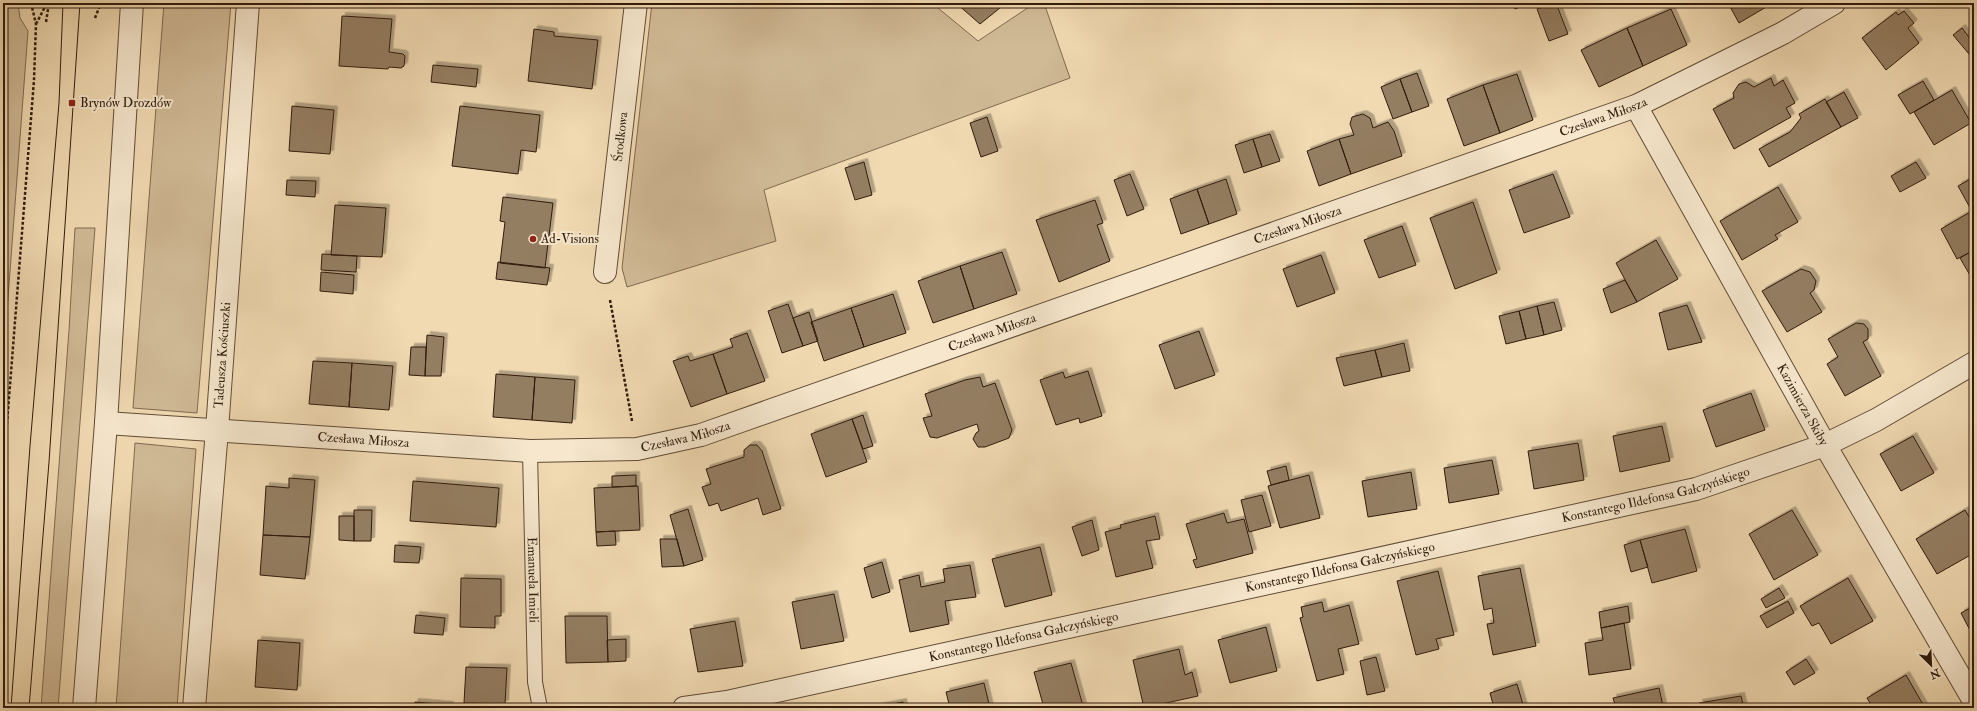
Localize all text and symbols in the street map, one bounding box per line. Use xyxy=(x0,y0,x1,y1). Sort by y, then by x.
street label: Czesława Miłosza xyxy=(1557,94,1650,140)
place label: Brynów Drozdów xyxy=(80,95,172,112)
marker: Brynów Drozdów xyxy=(67,98,77,108)
street label: Środkowa xyxy=(609,110,631,163)
street label: Czesława Miłosza xyxy=(1252,202,1344,248)
place label: Ad-Visions xyxy=(540,231,600,247)
marker: Ad-Visions xyxy=(528,234,538,244)
street label: Tadeusza Kościuszki xyxy=(211,301,234,409)
street label: Czesława Miłosza xyxy=(946,310,1039,355)
street label: Kazimierza Skiby xyxy=(1773,361,1832,449)
street label: Czesława Miłosza xyxy=(639,417,733,456)
street label: Czesława Miłosza xyxy=(317,429,410,451)
street label: Konstantego Ildefonsa Gałczyńskiego xyxy=(1560,463,1752,526)
street label: Emanuela Imieli xyxy=(524,537,542,624)
street label: Konstantego Ildefonsa Gałczyńskiego xyxy=(1244,539,1436,596)
street label: Konstantego Ildefonsa Gałczyńskiego xyxy=(927,608,1120,665)
north arrow xyxy=(1911,645,1951,685)
text: N xyxy=(1927,665,1943,682)

